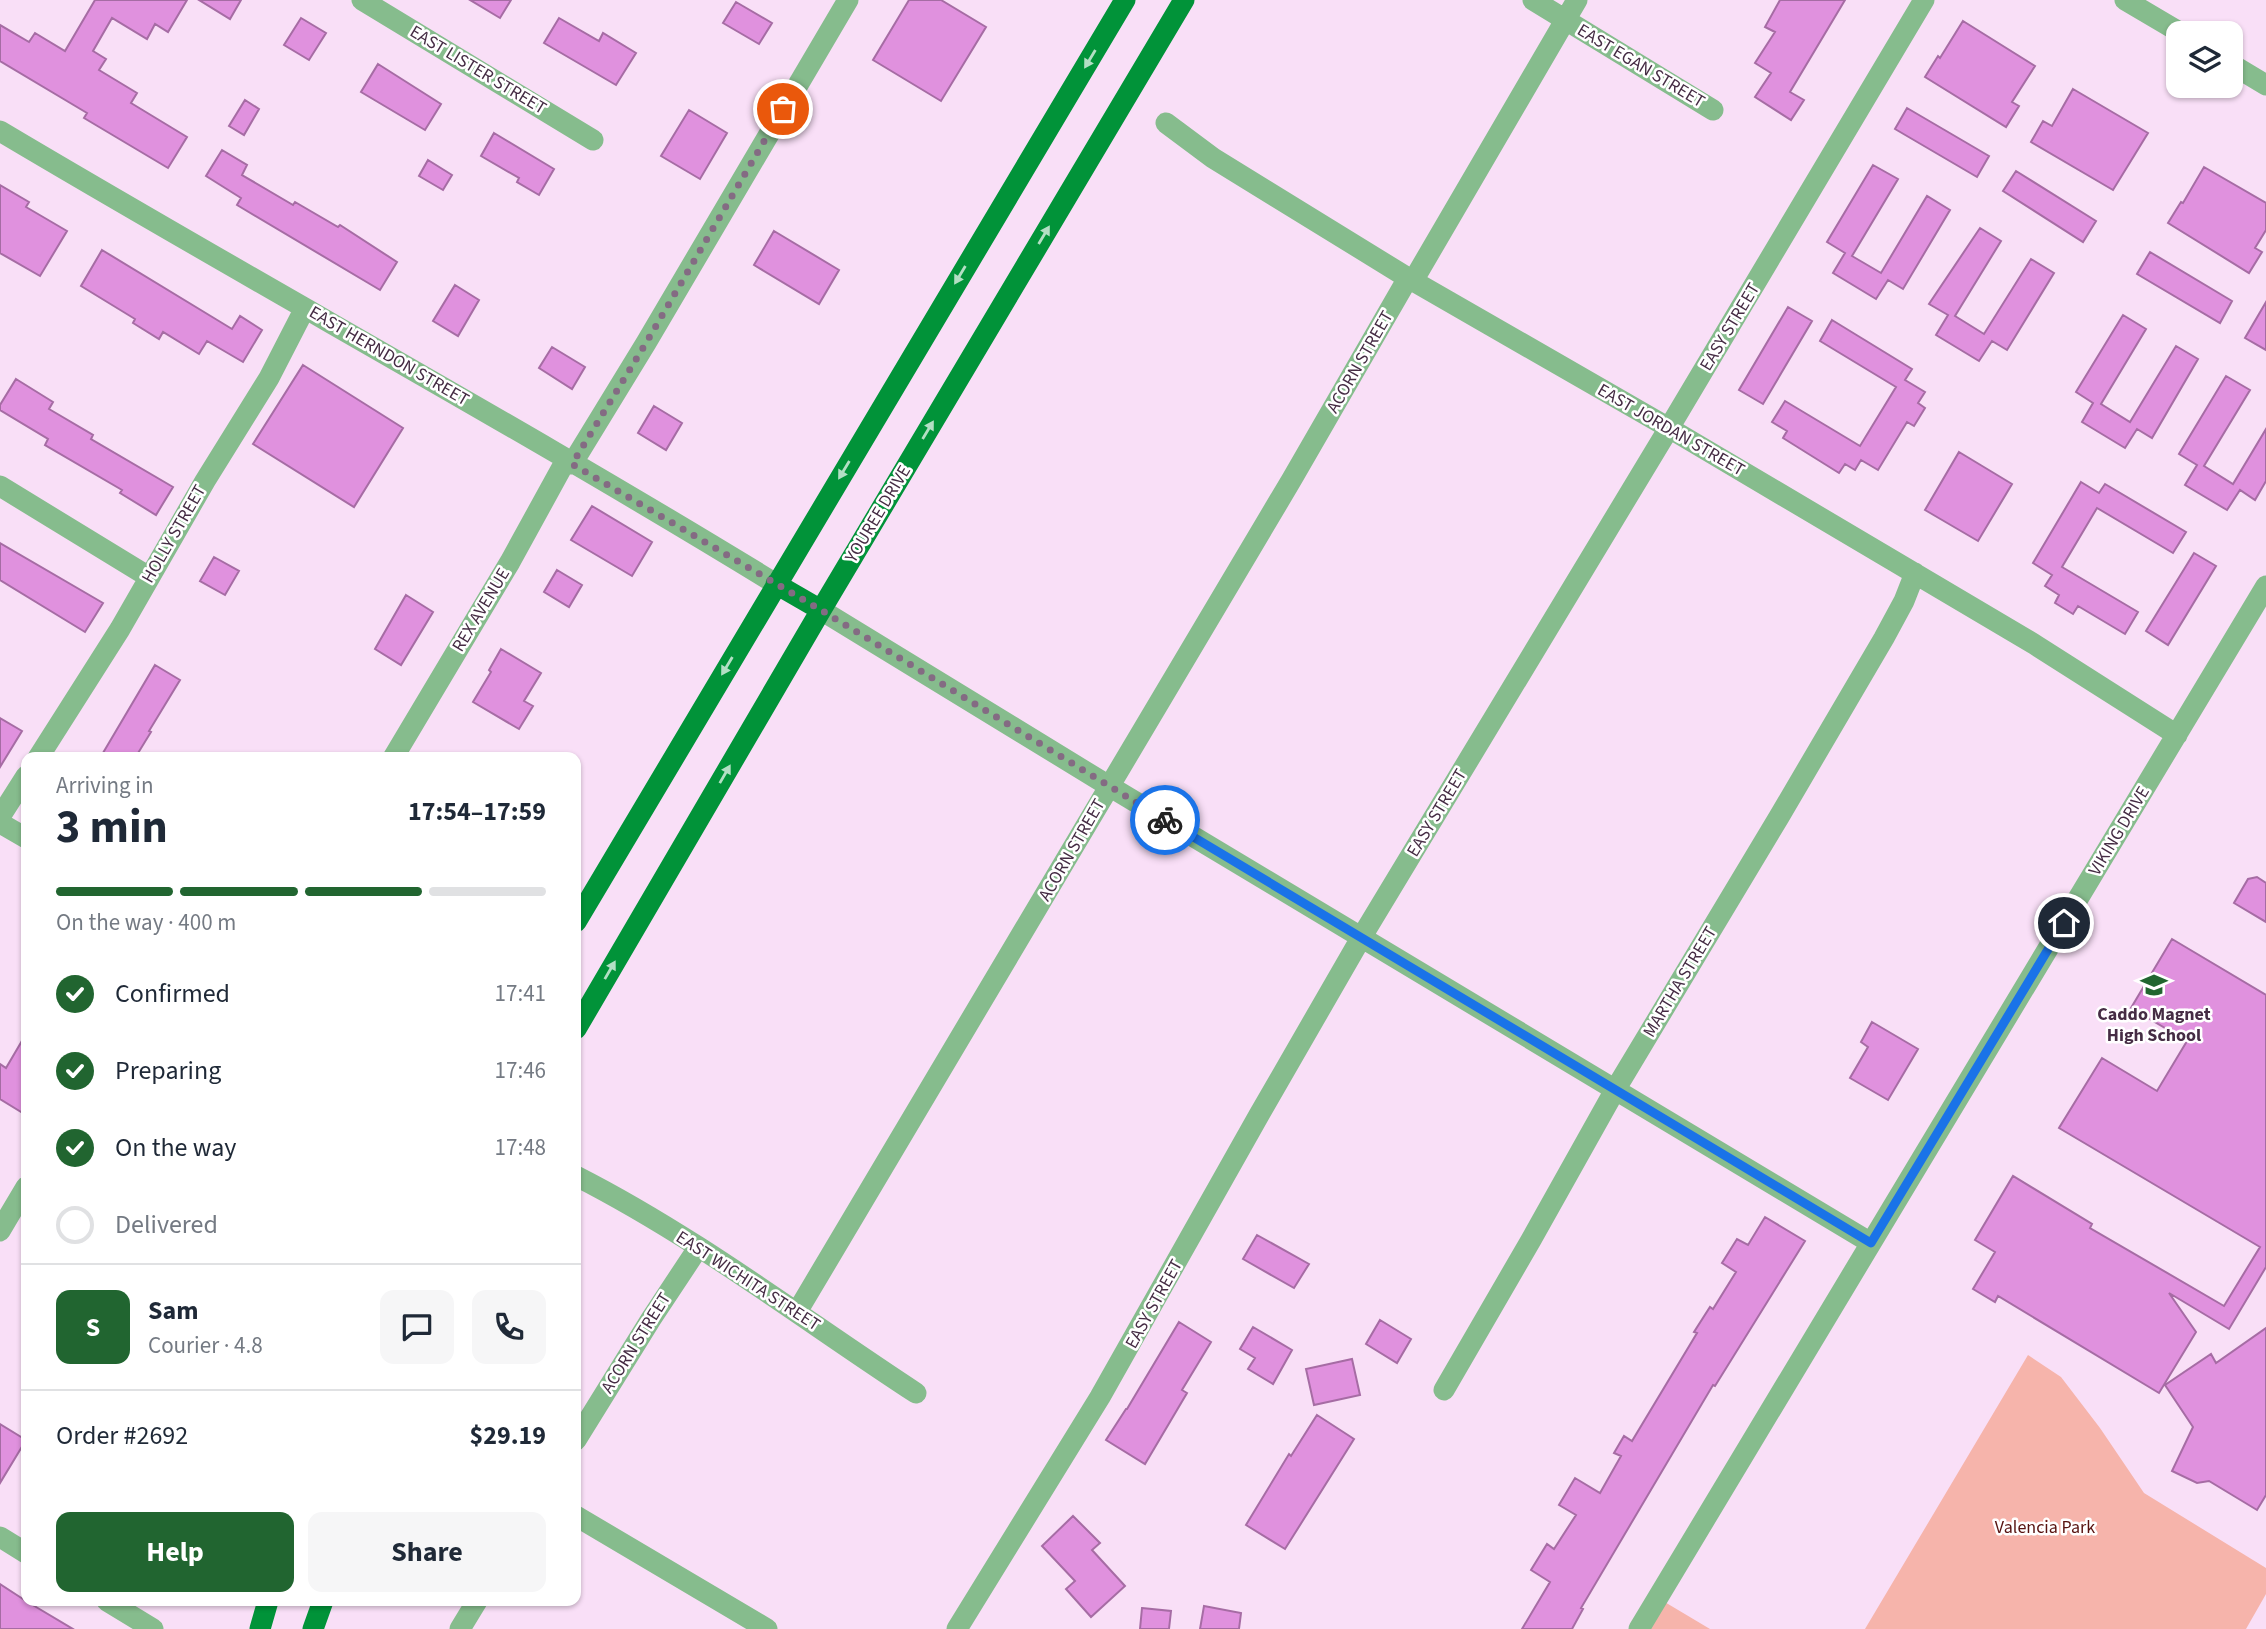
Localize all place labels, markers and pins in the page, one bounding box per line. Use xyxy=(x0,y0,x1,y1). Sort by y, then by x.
pin xyxy=(753,79,813,139)
pin xyxy=(2034,893,2094,953)
school or university icon: Caddo Magnet High School xyxy=(2139,970,2169,1000)
place label: Caddo Magnet High School xyxy=(2097,1002,2211,1048)

